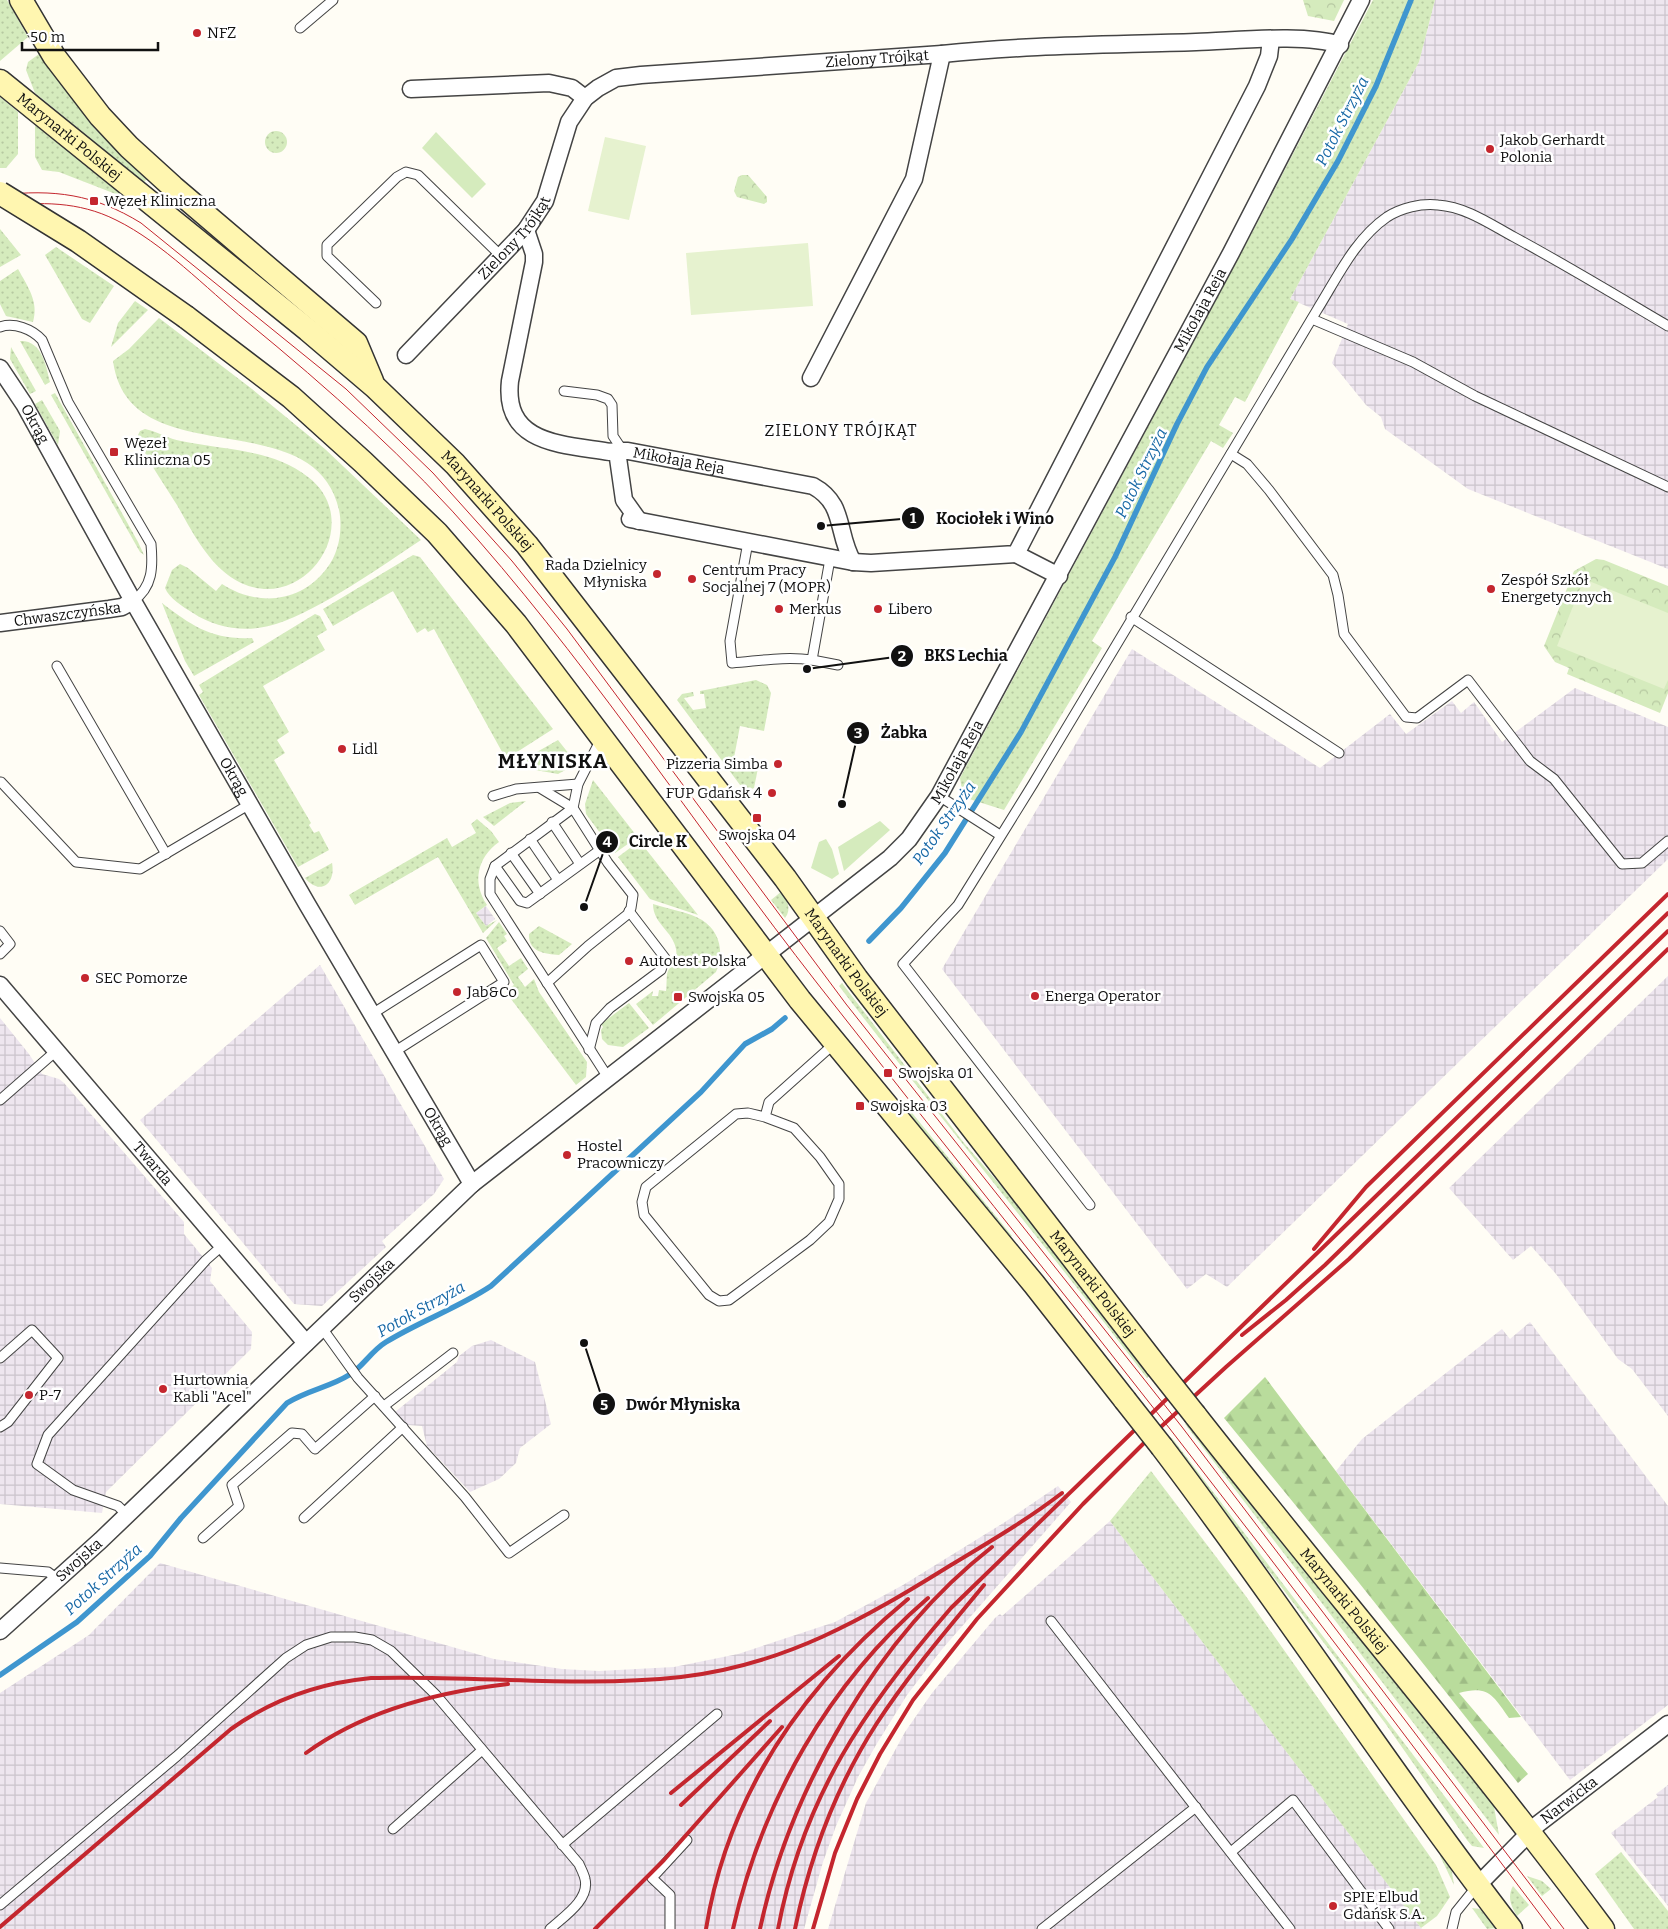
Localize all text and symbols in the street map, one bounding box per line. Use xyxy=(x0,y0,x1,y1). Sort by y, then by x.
scale bar xyxy=(22,20,159,52)
place label: NFZ xyxy=(207,24,236,42)
marker: NFZ xyxy=(191,27,203,39)
text: 50 m xyxy=(30,28,66,46)
street label: Zielony Trójkąt xyxy=(824,46,930,71)
water label: Potok Strzyża xyxy=(1311,73,1373,169)
street label: Marynarki Polskiej xyxy=(13,89,125,185)
place label: Jakob Gerhardt Polonia xyxy=(1499,131,1605,166)
marker: Jakob Gerhardt Polonia xyxy=(1484,143,1496,155)
place label: Węzeł Kliniczna xyxy=(104,192,216,210)
street label: Zielony Trójkąt xyxy=(474,194,555,283)
marker: Węzeł Kliniczna xyxy=(88,195,100,207)
street label: Mikołaja Reja xyxy=(1170,265,1230,355)
street label: Okrąg xyxy=(17,401,53,447)
district label: ZIELONY TRÓJKĄT xyxy=(764,420,918,440)
water label: Potok Strzyża xyxy=(1111,425,1171,521)
place label: Węzeł Kliniczna 05 xyxy=(124,434,211,469)
street label: Mikołaja Reja xyxy=(632,443,726,478)
marker: Węzeł Kliniczna 05 xyxy=(108,446,120,458)
street label: Marynarki Polskiej xyxy=(437,447,537,555)
callout: Kociołek i Wino xyxy=(901,502,1064,533)
text: 1 xyxy=(910,509,917,527)
text: Kociołek i Wino xyxy=(936,509,1054,528)
place label: Rada Dzielnicy Młyniska xyxy=(545,556,647,591)
place label: Centrum Pracy Socjalnej 7 (MOPR) xyxy=(702,561,831,596)
marker: Rada Dzielnicy Młyniska xyxy=(651,568,663,580)
place label: Zespół Szkół Energetycznych xyxy=(1501,571,1612,606)
marker: Centrum Pracy Socjalnej 7 (MOPR) xyxy=(686,573,698,585)
marker: Zespół Szkół Energetycznych xyxy=(1485,583,1497,595)
street label: Chwaszczyńska xyxy=(13,598,122,630)
place label: Merkus xyxy=(789,600,841,618)
place label: Libero xyxy=(888,600,932,618)
marker: Merkus xyxy=(773,603,785,615)
marker: Libero xyxy=(872,603,884,615)
callout: BKS Lechia xyxy=(889,640,1018,671)
text: BKS Lechia xyxy=(924,646,1008,665)
text: 2 xyxy=(898,647,906,665)
callout: Żabka xyxy=(846,717,937,748)
street label: Mikołaja Reja xyxy=(927,717,987,808)
text: Żabka xyxy=(881,723,927,742)
text: 3 xyxy=(854,724,862,742)
place label: Lidl xyxy=(352,740,378,758)
marker: Lidl xyxy=(336,743,348,755)
district label: MŁYNISKA xyxy=(498,749,608,773)
street label: Okrąg xyxy=(216,754,252,799)
place label: Pizzeria Simba xyxy=(666,755,768,773)
marker: Pizzeria Simba xyxy=(772,758,784,770)
water label: Potok Strzyża xyxy=(908,778,980,868)
place label: FUP Gdańsk 4 xyxy=(666,784,762,802)
marker: FUP Gdańsk 4 xyxy=(766,787,778,799)
marker: Swojska 04 xyxy=(751,812,763,824)
callout: Circle K xyxy=(594,826,698,857)
place label: Swojska 04 xyxy=(718,826,796,844)
text: Circle K xyxy=(629,832,688,851)
text: 4 xyxy=(602,833,612,851)
street label: Marynarki Polskiej xyxy=(801,905,892,1020)
place label: Autotest Polska xyxy=(639,952,746,970)
marker: Autotest Polska xyxy=(623,955,635,967)
place label: SEC Pomorze xyxy=(95,969,188,987)
marker: SEC Pomorze xyxy=(79,972,91,984)
place label: Jab&Co xyxy=(466,983,517,1001)
marker: Jab&Co xyxy=(451,986,463,998)
place label: Energa Operator xyxy=(1045,987,1161,1005)
place label: Swojska 05 xyxy=(688,988,765,1006)
marker: Energa Operator xyxy=(1029,990,1041,1002)
marker: Swojska 05 xyxy=(672,991,684,1003)
place label: Swojska 01 xyxy=(898,1064,973,1082)
marker: Swojska 01 xyxy=(882,1067,894,1079)
place label: Swojska 03 xyxy=(870,1097,947,1115)
marker: Swojska 03 xyxy=(854,1100,866,1112)
street label: Okrąg xyxy=(420,1104,457,1149)
place label: Hostel Pracowniczy xyxy=(577,1137,664,1172)
street label: Twarda xyxy=(129,1138,176,1189)
marker: Hostel Pracowniczy xyxy=(561,1149,573,1161)
street label: Marynarki Polskiej xyxy=(1046,1227,1139,1341)
street label: Swojska xyxy=(345,1254,398,1306)
water label: Potok Strzyża xyxy=(374,1277,468,1341)
place label: Hurtownia Kabli "Acel" xyxy=(173,1371,252,1406)
marker: Hurtownia Kabli "Acel" xyxy=(157,1383,169,1395)
place label: P-7 xyxy=(39,1386,61,1404)
marker: P-7 xyxy=(23,1389,35,1401)
callout: Dwór Młyniska xyxy=(591,1389,750,1420)
text: Dwór Młyniska xyxy=(626,1395,740,1414)
text: 5 xyxy=(600,1396,608,1414)
street label: Swojska xyxy=(52,1535,106,1586)
water label: Potok Strzyża xyxy=(60,1539,146,1619)
street label: Marynarki Polskiej xyxy=(1296,1545,1392,1657)
street label: Narwicka xyxy=(1537,1773,1601,1828)
place label: SPIE Elbud Gdańsk S.A. xyxy=(1343,1888,1425,1923)
marker: SPIE Elbud Gdańsk S.A. xyxy=(1327,1900,1339,1912)

